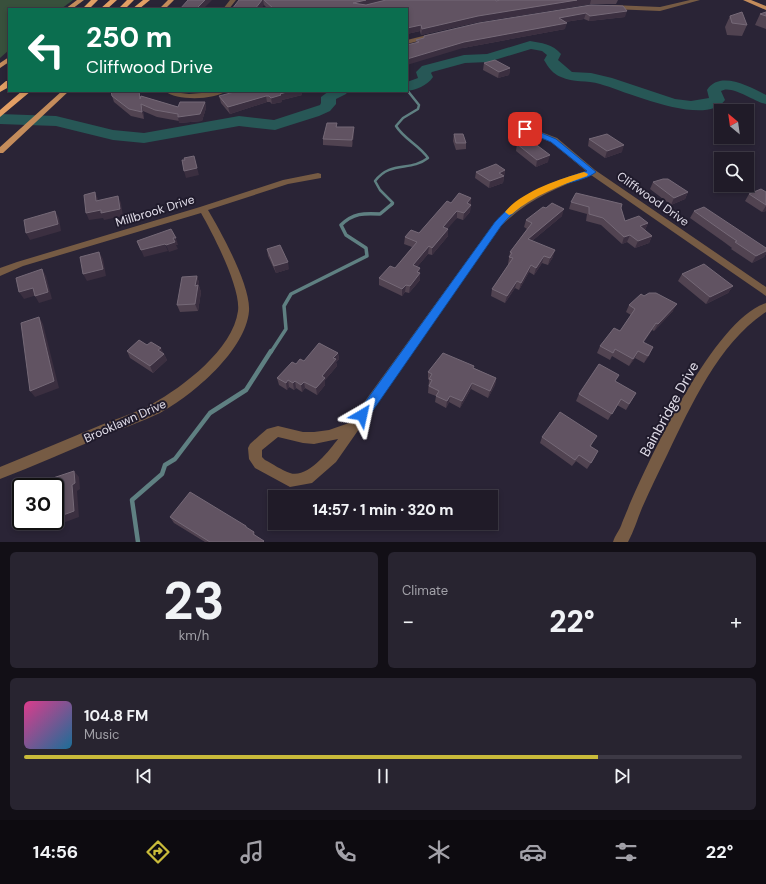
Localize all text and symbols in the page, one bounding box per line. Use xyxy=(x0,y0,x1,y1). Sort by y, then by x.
text: 250 m xyxy=(86,19,172,56)
icon: left xyxy=(20,24,72,76)
text: Cliffwood Drive xyxy=(86,55,213,79)
north arrow xyxy=(714,104,754,144)
map controls xyxy=(714,104,754,192)
pin xyxy=(508,112,542,146)
icon: arrive xyxy=(514,118,536,140)
button: search xyxy=(714,152,754,192)
street label: Cliffwood Drive xyxy=(614,168,692,230)
street label: Millbrook Drive xyxy=(113,191,197,231)
street label: Bainbridge Drive xyxy=(635,358,703,460)
position arrow xyxy=(341,394,383,436)
street label: Brooklawn Drive xyxy=(81,396,169,446)
speed limit sign: 30 xyxy=(12,478,64,530)
text: 14:57 · 1 min · 320 m xyxy=(313,500,453,520)
text: 23 xyxy=(163,567,225,635)
text: Climate xyxy=(402,582,448,599)
text: 22° xyxy=(549,602,595,641)
text: − xyxy=(402,607,414,636)
text: + xyxy=(730,607,742,636)
text: km/h xyxy=(179,627,209,644)
text: 104.8 FM xyxy=(84,706,148,726)
text: Music xyxy=(84,726,119,743)
icon: previous xyxy=(133,765,155,787)
icon: pause xyxy=(372,765,394,787)
icon: next xyxy=(611,765,633,787)
icon: directions xyxy=(144,838,172,866)
icon: music xyxy=(238,838,266,866)
icon: phone xyxy=(331,838,359,866)
icon: climate xyxy=(425,838,453,866)
icon: car xyxy=(519,838,547,866)
icon: filters xyxy=(612,838,640,866)
text: 14:56 xyxy=(33,840,78,864)
text: 22° xyxy=(706,840,733,864)

